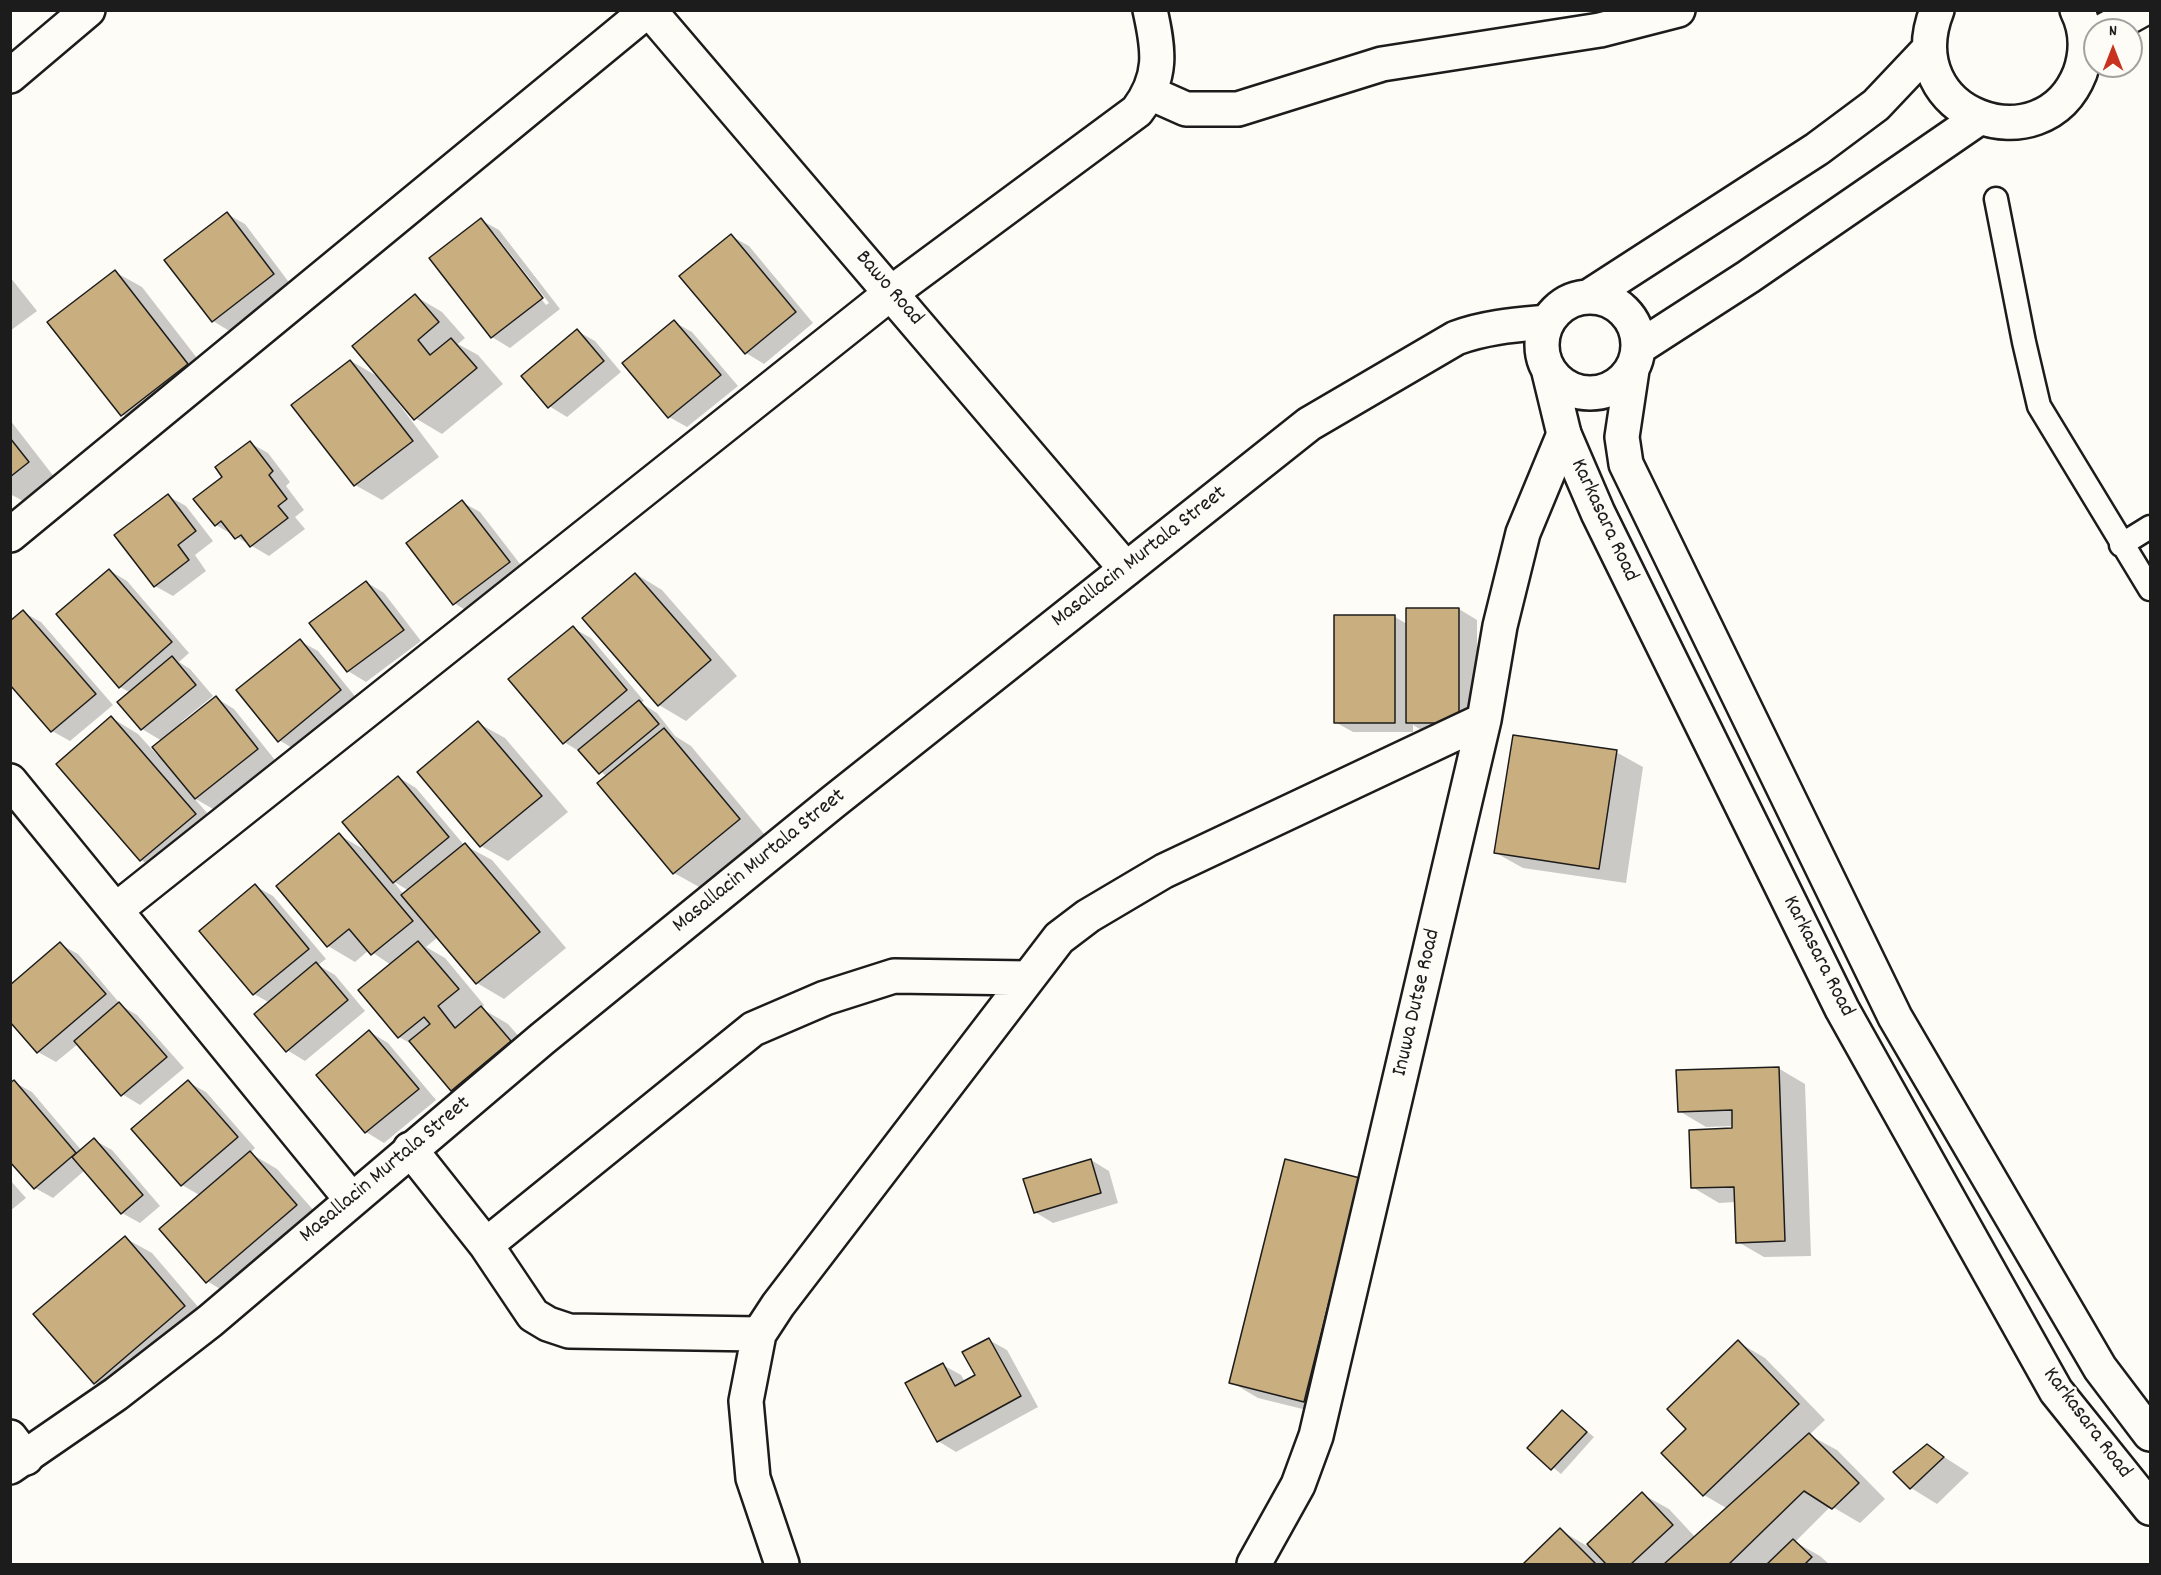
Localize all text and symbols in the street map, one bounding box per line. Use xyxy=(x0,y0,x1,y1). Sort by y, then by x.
north arrow xyxy=(2083,18,2143,78)
text: N xyxy=(2109,20,2117,43)
street label: Bawo Road xyxy=(848,246,928,332)
street label: Karkasara Road xyxy=(1563,456,1643,586)
street label: Masallacin Murtala Street xyxy=(1047,482,1233,634)
street label: Masallacin Murtala Street xyxy=(668,784,852,940)
street label: Karkasara Road xyxy=(1775,892,1859,1022)
street label: Inuwa Dutse Road xyxy=(1388,927,1448,1079)
street label: Masallacin Murtala Street xyxy=(295,1092,477,1250)
street label: Karkasara Road xyxy=(2036,1363,2136,1485)

